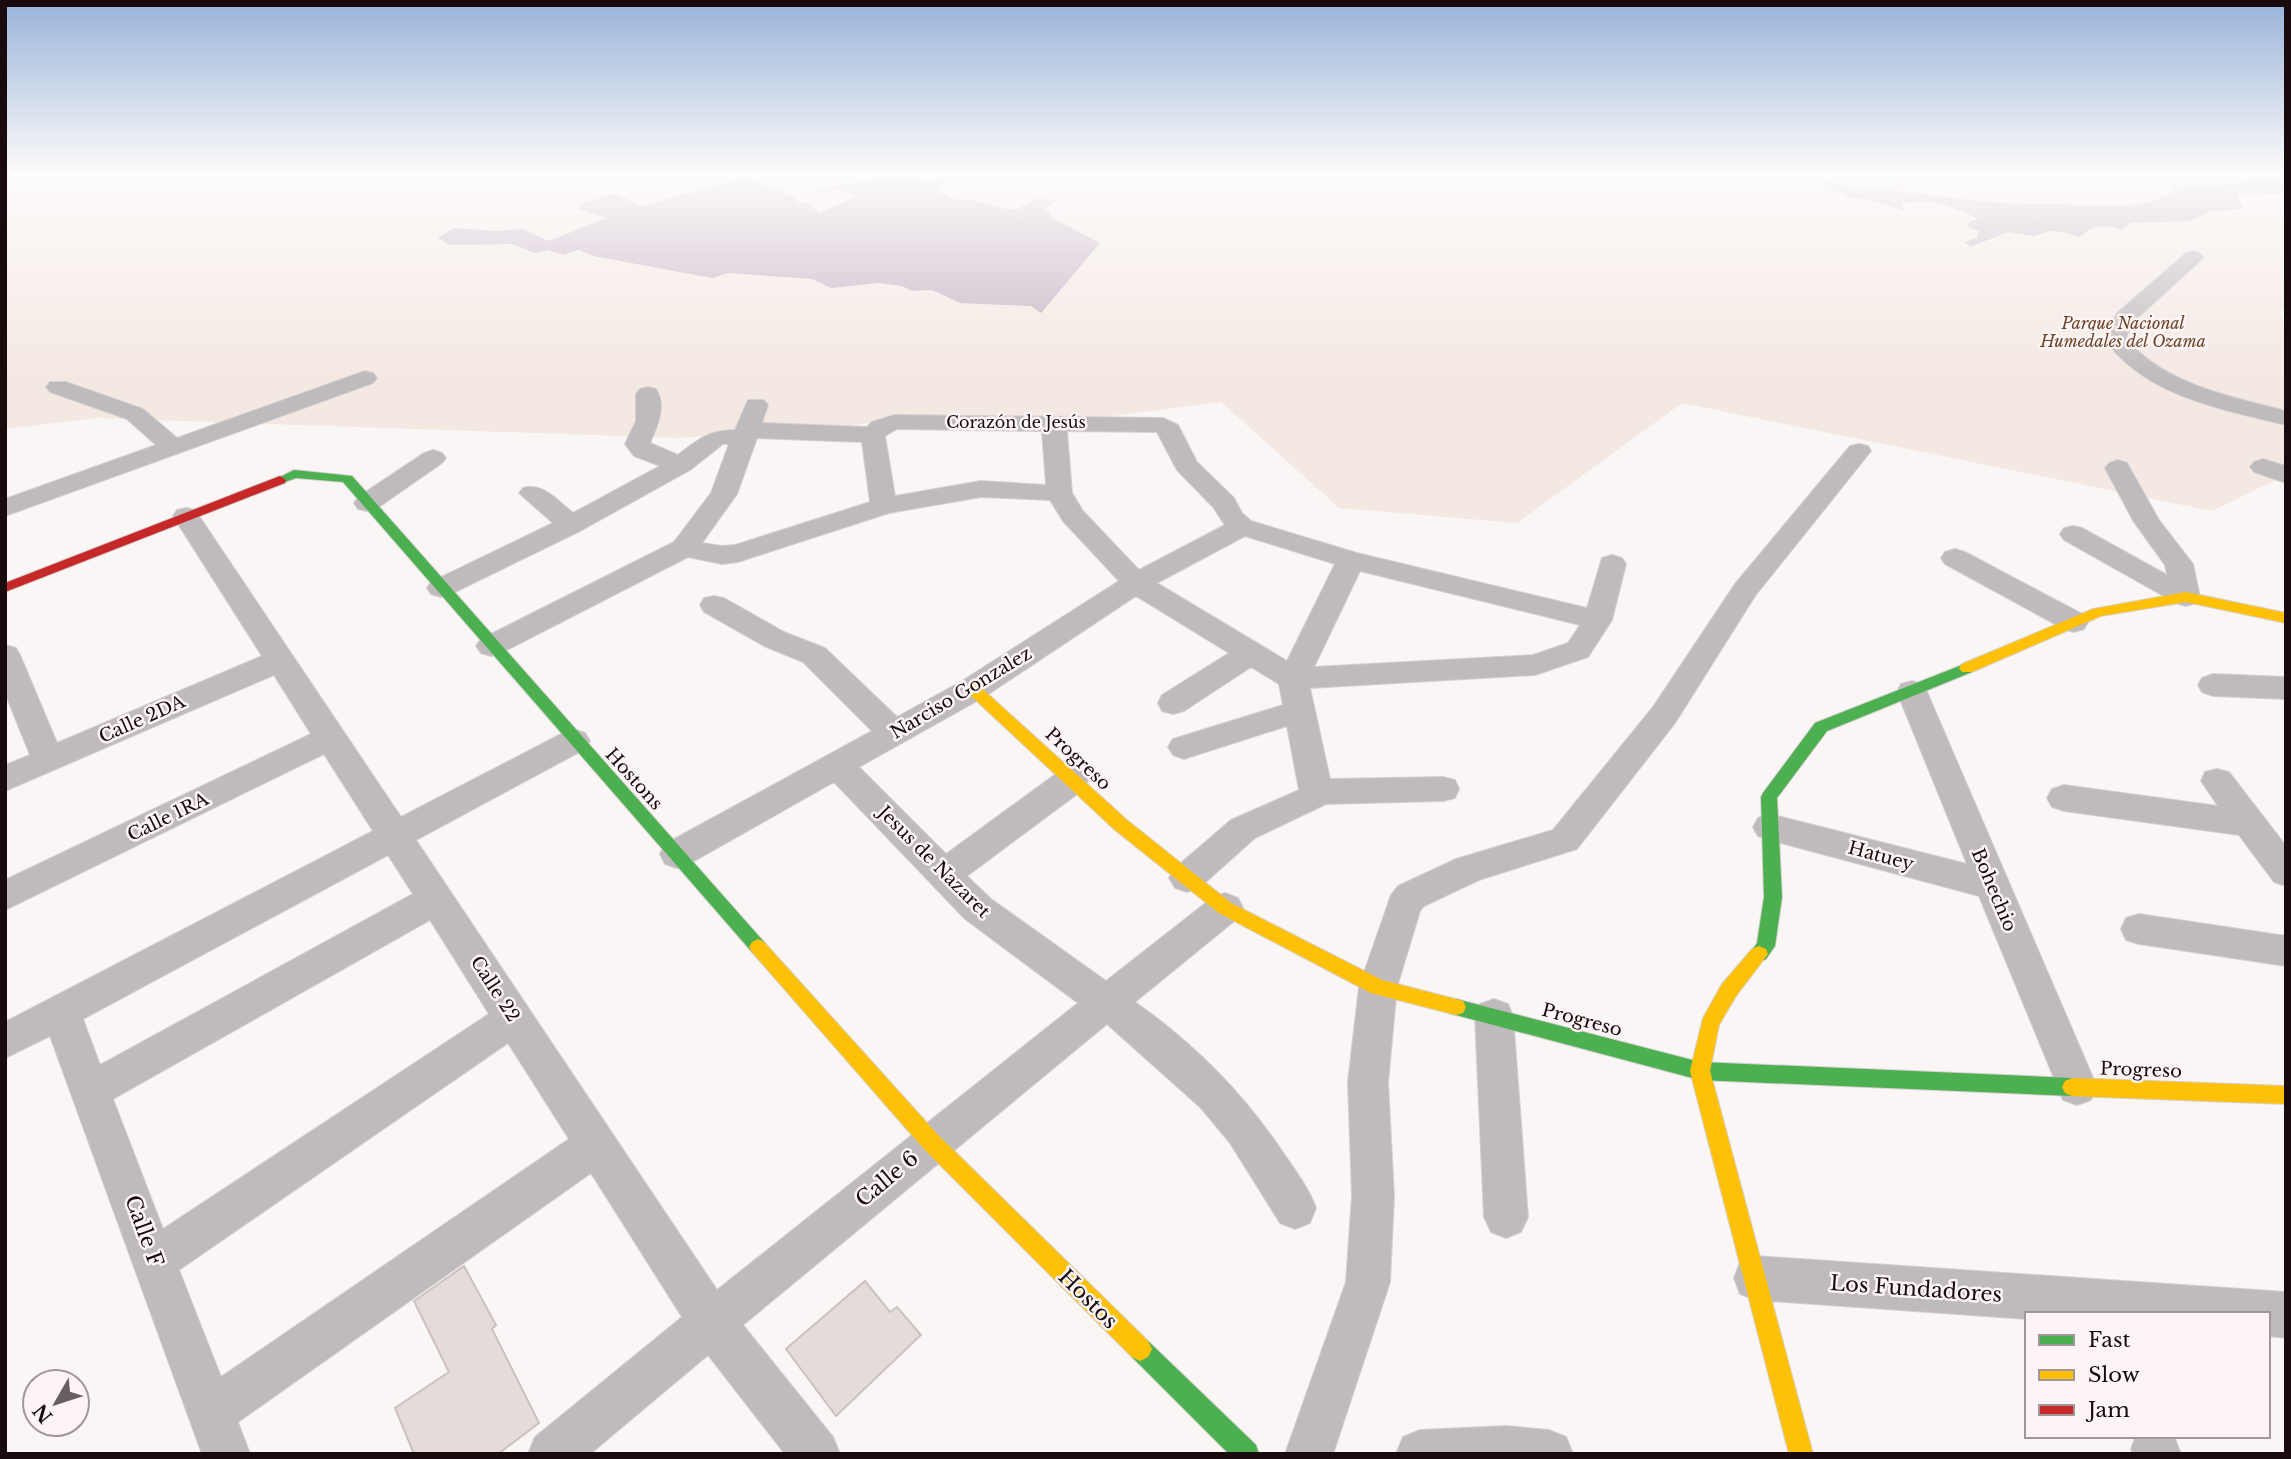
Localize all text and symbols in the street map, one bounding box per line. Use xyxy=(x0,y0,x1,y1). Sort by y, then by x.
park label: Parque Nacional Humedales del Ozama xyxy=(2039,313,2206,351)
street label: Corazón de Jesús xyxy=(946,412,1086,432)
street label: Narciso Gonzalez xyxy=(886,642,1036,744)
street label: Calle 2DA xyxy=(96,690,189,748)
street label: Progreso xyxy=(1041,723,1115,795)
street label: Hostons xyxy=(601,744,667,814)
street label: Calle 1RA xyxy=(124,787,213,846)
street label: Jesus de Nazaret xyxy=(872,800,995,923)
street label: Hatuey xyxy=(1846,837,1917,875)
street label: Bohechio xyxy=(1967,845,2021,935)
street label: Calle 22 xyxy=(466,952,524,1026)
street label: Progreso xyxy=(1540,999,1624,1041)
street label: Progreso xyxy=(2100,1058,2182,1082)
street label: Calle 6 xyxy=(850,1145,924,1213)
street label: Calle F xyxy=(119,1192,169,1270)
street label: Hostos xyxy=(1053,1264,1123,1334)
street label: Los Fundadores xyxy=(1829,1270,2003,1308)
legend xyxy=(2025,1312,2270,1438)
text: Fast xyxy=(2088,1327,2130,1353)
text: Slow xyxy=(2088,1362,2140,1388)
north arrow xyxy=(21,1368,91,1438)
text: Jam xyxy=(2085,1397,2130,1423)
text: N xyxy=(29,1399,58,1428)

